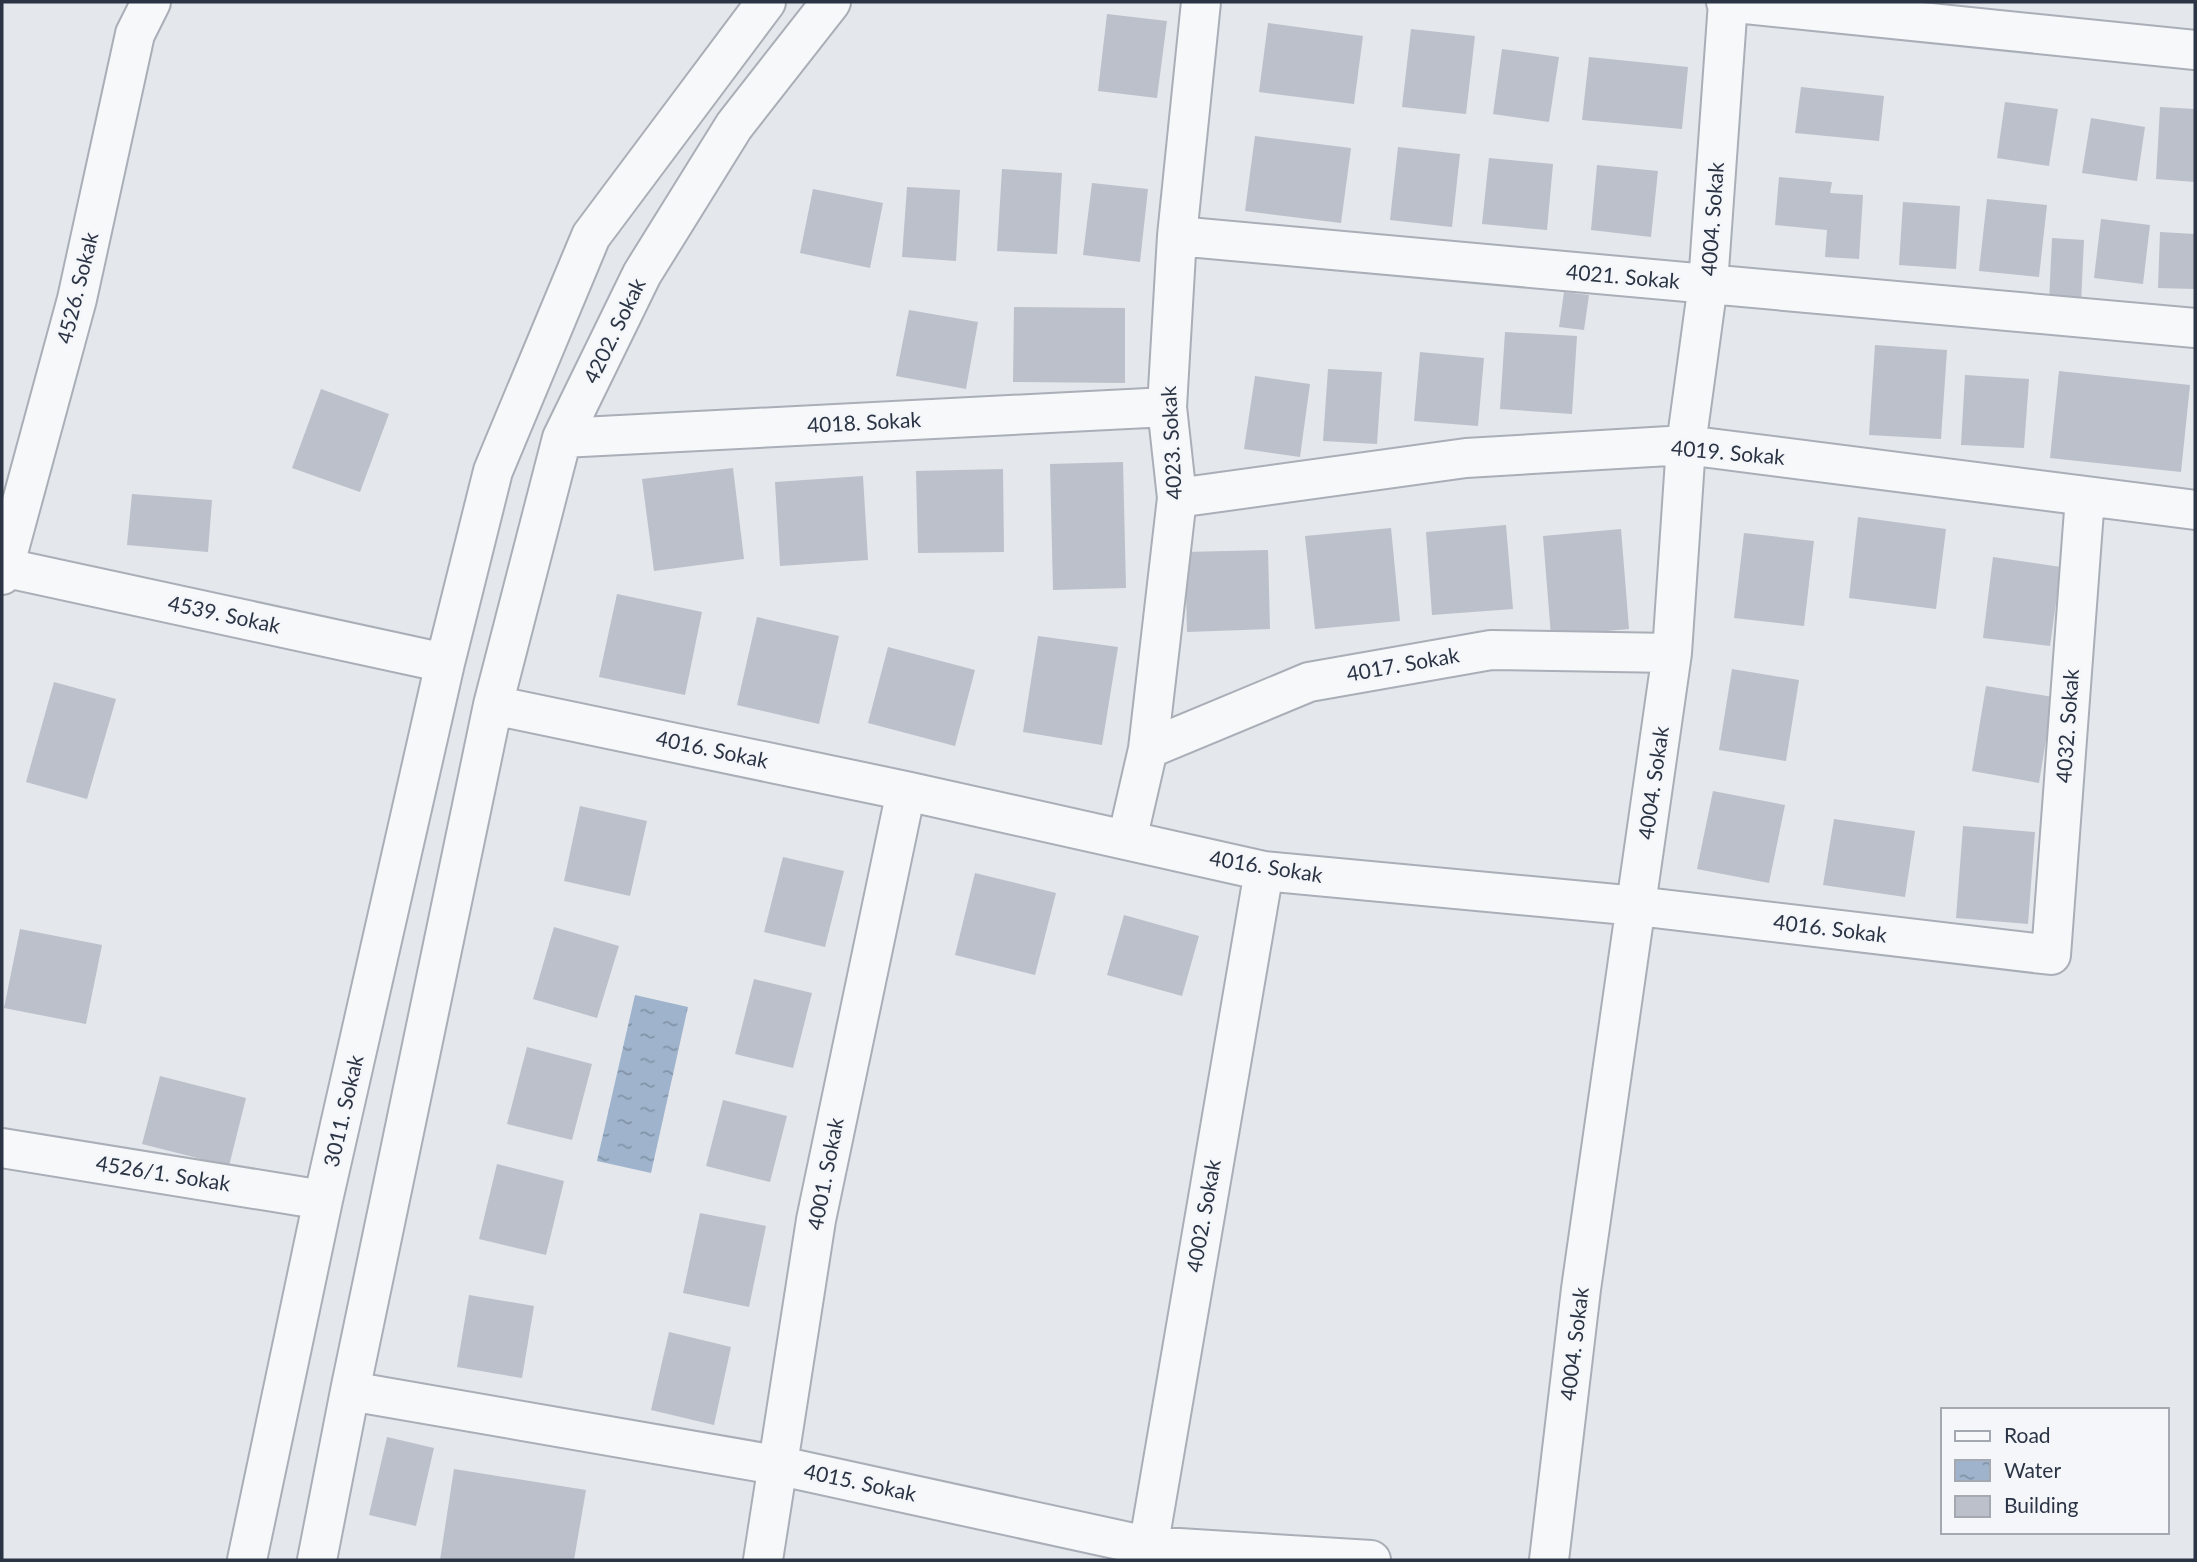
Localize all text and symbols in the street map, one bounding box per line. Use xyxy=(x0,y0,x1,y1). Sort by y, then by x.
street label: 4004. Sokak xyxy=(1695,161,1728,277)
street label: 4526. Sokak xyxy=(51,229,103,346)
street label: 4021. Sokak xyxy=(1565,258,1681,293)
street label: 4202. Sokak xyxy=(577,273,650,387)
street label: 4023. Sokak xyxy=(1155,385,1186,501)
street label: 4018. Sokak xyxy=(806,406,922,437)
street label: 4019. Sokak xyxy=(1670,434,1786,469)
street label: 4539. Sokak xyxy=(166,589,283,638)
street label: 4017. Sokak xyxy=(1344,641,1461,686)
street label: 4032. Sokak xyxy=(2050,668,2083,784)
street label: 4016. Sokak xyxy=(654,724,771,773)
street label: 4004. Sokak xyxy=(1632,724,1673,841)
street label: 4016. Sokak xyxy=(1208,844,1325,887)
street label: 4016. Sokak xyxy=(1772,908,1889,947)
street label: 3011. Sokak xyxy=(318,1052,368,1169)
street label: 4001. Sokak xyxy=(801,1115,848,1232)
street label: 4526/1. Sokak xyxy=(94,1150,233,1196)
street label: 4002. Sokak xyxy=(1180,1157,1225,1274)
street label: 4004. Sokak xyxy=(1554,1285,1593,1402)
legend xyxy=(1941,1408,2169,1534)
text: Road xyxy=(2004,1422,2051,1447)
street label: 4015. Sokak xyxy=(802,1457,919,1506)
text: Water xyxy=(2004,1457,2061,1482)
text: Building xyxy=(2004,1492,2079,1517)

